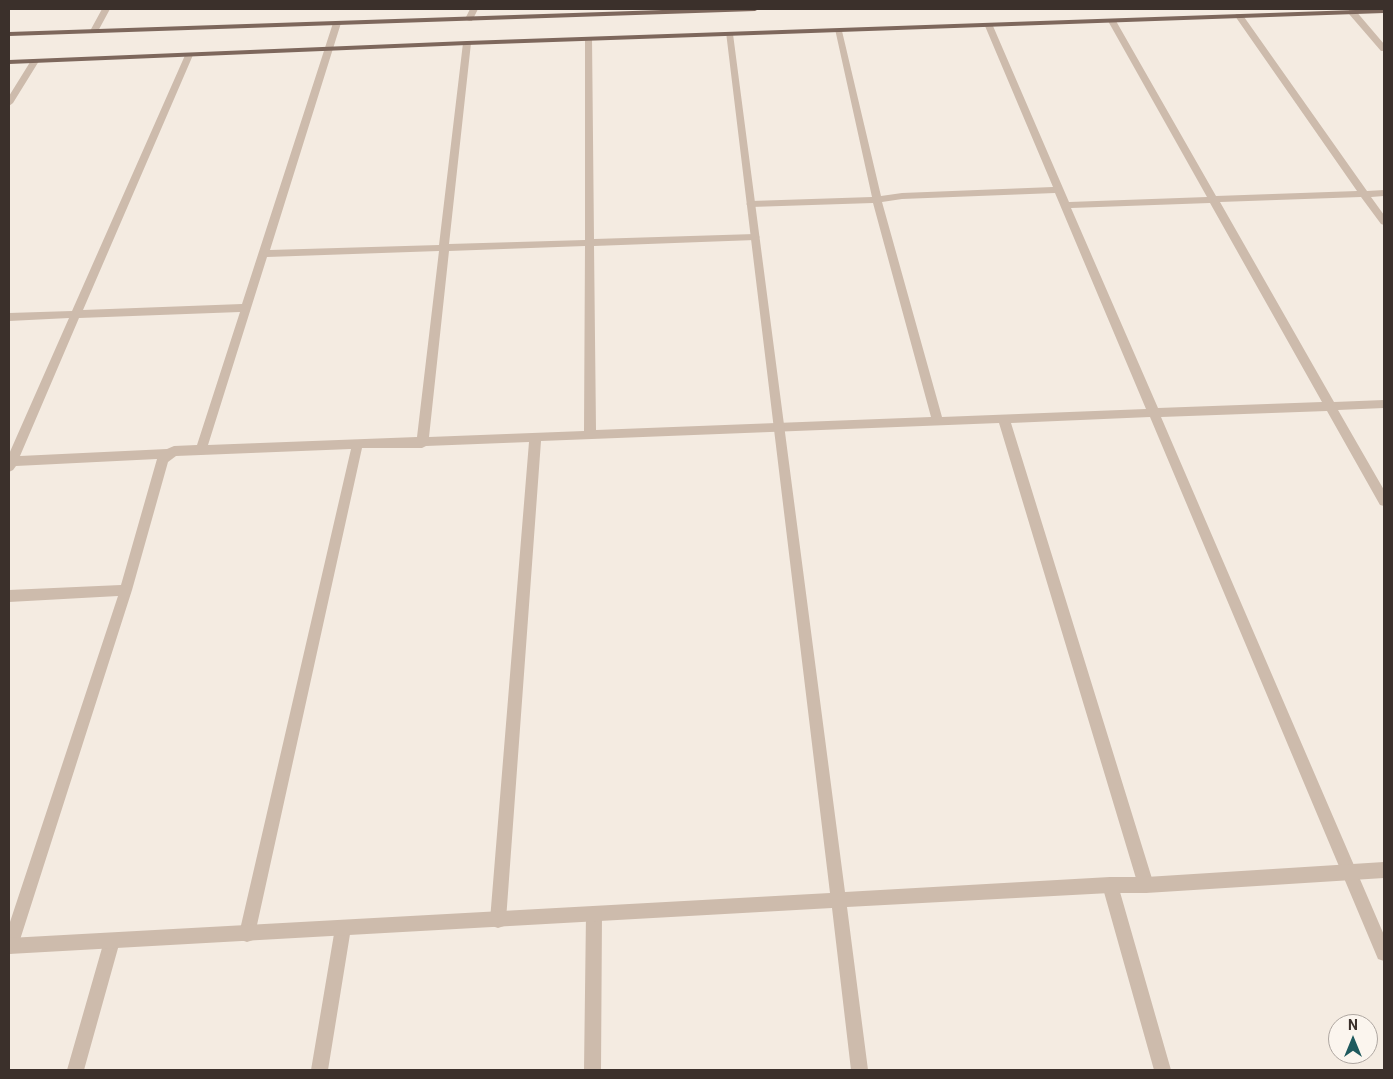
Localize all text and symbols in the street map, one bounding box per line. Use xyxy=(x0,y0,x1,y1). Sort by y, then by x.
north arrow xyxy=(1328,1014,1378,1064)
text: N xyxy=(1348,1017,1358,1033)

